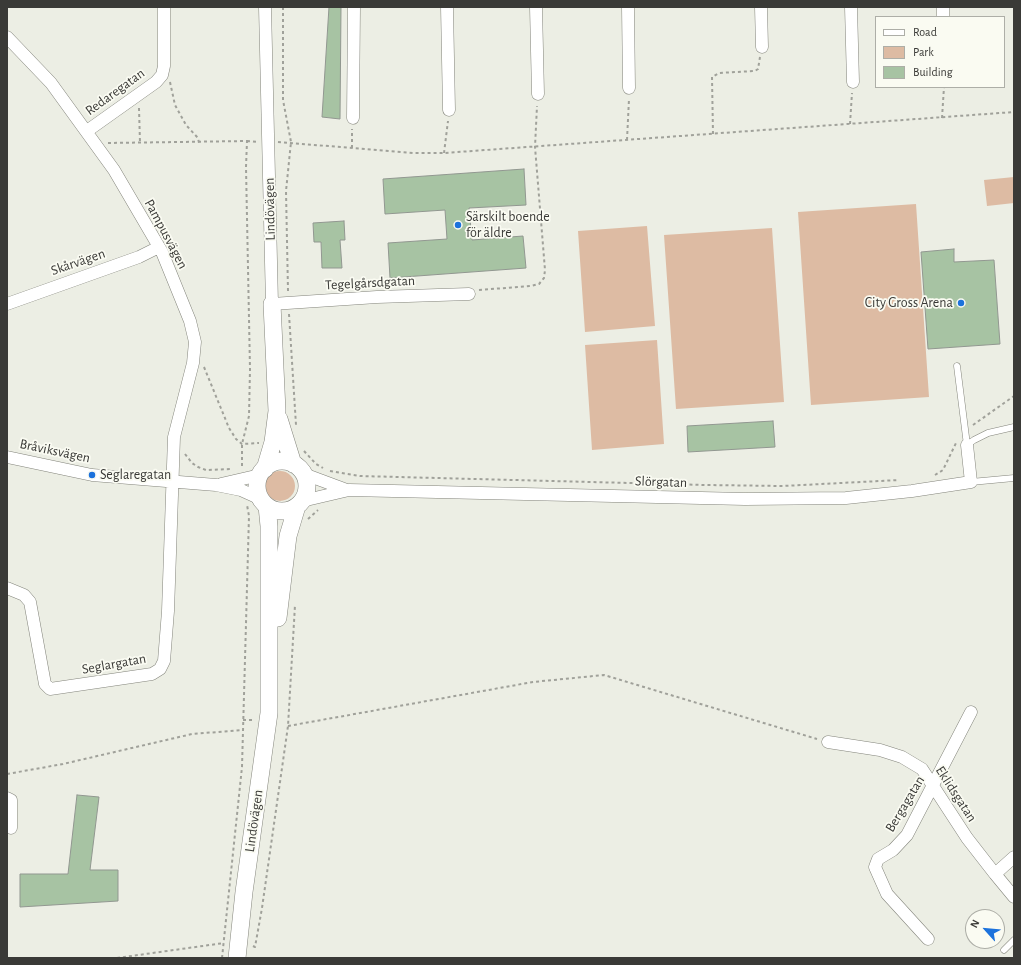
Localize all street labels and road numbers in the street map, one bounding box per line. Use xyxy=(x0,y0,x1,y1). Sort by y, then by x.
street label: Redaregatan xyxy=(82,65,148,119)
street label: Lindövägen xyxy=(261,177,279,241)
street label: Pampusvägen xyxy=(141,196,191,272)
street label: Skårvägen xyxy=(49,245,107,279)
street label: Tegelgårsdgatan xyxy=(325,272,415,294)
street label: Bråviksvägen xyxy=(18,435,92,467)
street label: Slörgatan xyxy=(635,473,687,491)
street label: Seglargatan xyxy=(81,650,147,678)
street label: Eklidsgatan xyxy=(932,763,980,825)
street label: Bergagatan xyxy=(882,773,928,835)
street label: Lindövägen xyxy=(241,789,267,853)

